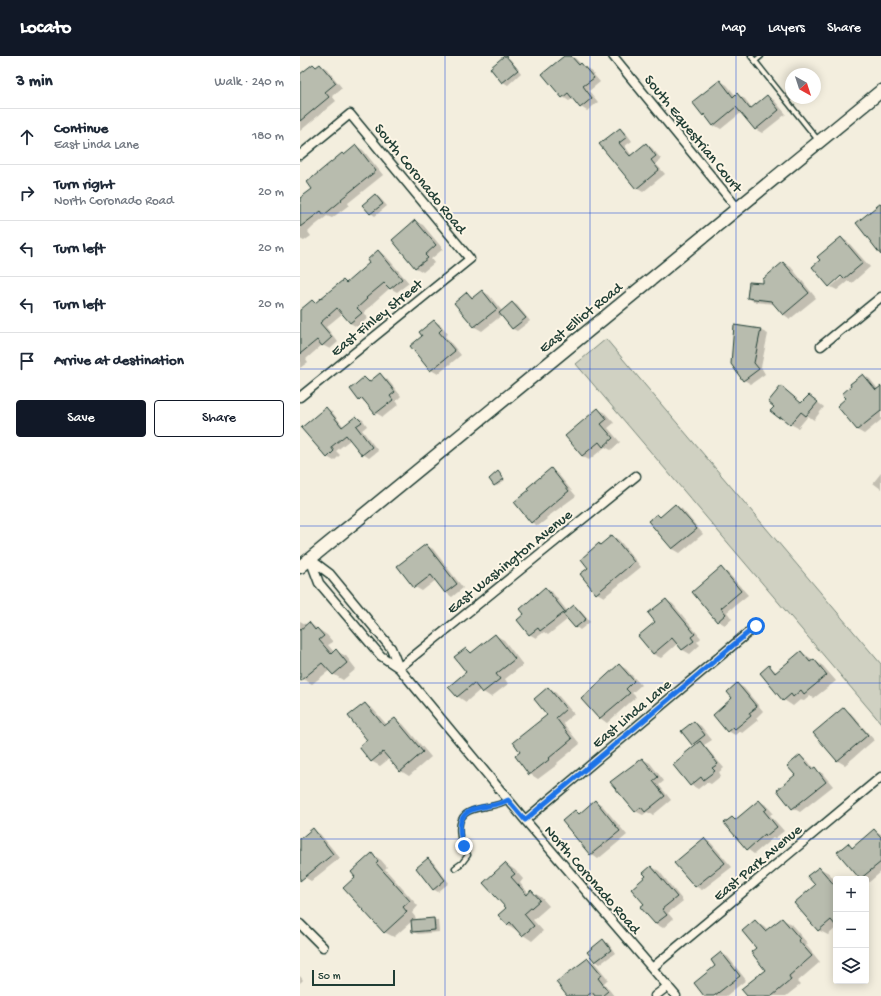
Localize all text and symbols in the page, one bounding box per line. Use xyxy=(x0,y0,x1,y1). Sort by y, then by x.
text: Locato xyxy=(20,17,71,40)
text: Map xyxy=(722,20,746,37)
text: Layers xyxy=(768,20,805,37)
text: Share xyxy=(827,20,861,37)
north arrow xyxy=(785,68,821,104)
text: 3 min xyxy=(16,72,53,92)
street label: South Equestrian Court xyxy=(639,72,747,198)
text: Walk · 240 m xyxy=(215,75,284,90)
text: Continue xyxy=(54,120,108,138)
street label: South Coronado Road xyxy=(369,120,470,239)
icon: ahead xyxy=(16,126,38,148)
text: 180 m xyxy=(252,129,284,144)
text: East Linda Lane xyxy=(54,138,139,153)
text: Turn right xyxy=(54,176,114,194)
icon: right xyxy=(16,182,38,204)
text: 20 m xyxy=(258,185,284,200)
text: North Coronado Road xyxy=(54,194,174,209)
icon: left xyxy=(16,238,38,260)
text: Turn left xyxy=(54,240,105,258)
text: 20 m xyxy=(258,241,284,256)
street label: East Finley Street xyxy=(328,275,428,361)
street label: East Elliot Road xyxy=(536,279,628,358)
icon: left xyxy=(16,294,38,316)
text: Turn left xyxy=(54,296,105,314)
text: 20 m xyxy=(258,297,284,312)
icon: arrive xyxy=(16,350,38,372)
text: Arrive at destination xyxy=(54,352,184,370)
button: Save xyxy=(16,400,146,437)
button: Share xyxy=(154,400,284,437)
street label: East Washington Avenue xyxy=(444,506,577,619)
route start xyxy=(747,617,765,635)
street label: East Linda Lane xyxy=(589,676,676,753)
street label: East Park Avenue xyxy=(710,821,806,906)
street label: North Coronado Road xyxy=(539,822,644,939)
route end xyxy=(455,837,473,855)
map controls xyxy=(833,876,869,984)
button: + xyxy=(833,876,869,912)
button: − xyxy=(833,912,869,948)
button: layers xyxy=(833,948,869,984)
scale bar xyxy=(312,968,395,987)
text: 50 m xyxy=(318,971,340,983)

